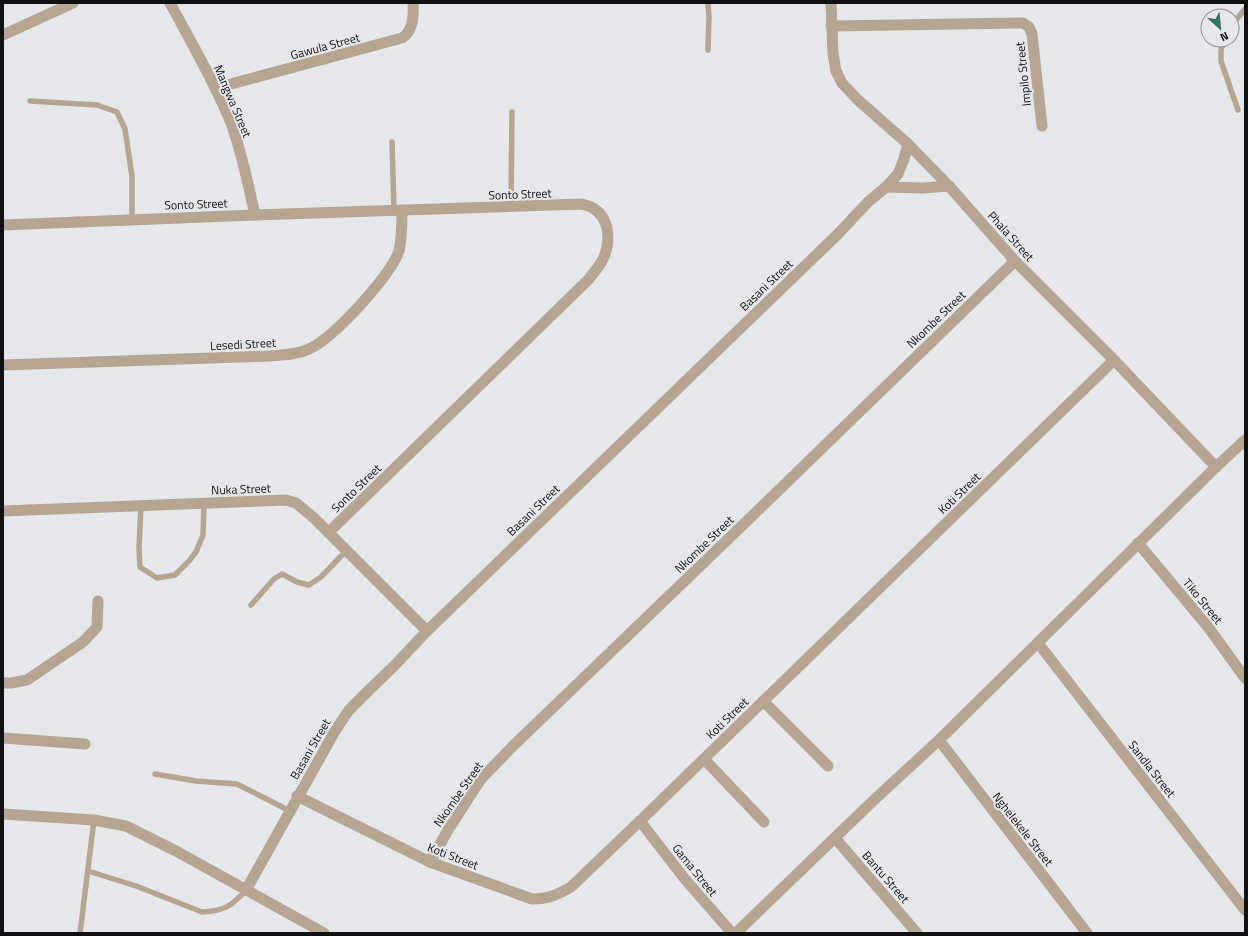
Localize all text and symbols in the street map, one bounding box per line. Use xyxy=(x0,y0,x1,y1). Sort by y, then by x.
north arrow xyxy=(1200,8,1240,48)
street label: Gawula Street xyxy=(288,27,363,64)
text: N xyxy=(1218,28,1232,46)
street label: Impilo Street xyxy=(1010,40,1036,107)
street label: Mangwa Street xyxy=(209,62,257,141)
street label: Sonto Street xyxy=(488,183,553,205)
street label: Sonto Street xyxy=(164,193,229,215)
street label: Phala Street xyxy=(983,207,1039,266)
street label: Basani Street xyxy=(735,254,797,315)
street label: Nkombe Street xyxy=(902,285,971,352)
street label: Lesedi Street xyxy=(210,333,277,355)
street label: Sonto Street xyxy=(327,459,386,517)
street label: Koti Street xyxy=(933,467,985,518)
street label: Nuka Street xyxy=(211,478,272,500)
street label: Basani Street xyxy=(502,479,564,540)
street label: Nkombe Street xyxy=(670,510,739,577)
street label: Tiko Street xyxy=(1178,574,1228,629)
street label: Koti Street xyxy=(701,692,753,743)
street label: Basani Street xyxy=(285,714,336,783)
street label: Sandla Street xyxy=(1124,736,1181,802)
street label: Nkombe Street xyxy=(428,757,488,831)
street label: Nghelekele Street xyxy=(988,788,1059,871)
street label: Koti Street xyxy=(425,838,482,875)
street label: Gama Street xyxy=(668,840,723,901)
street label: Bantu Street xyxy=(858,847,915,908)

